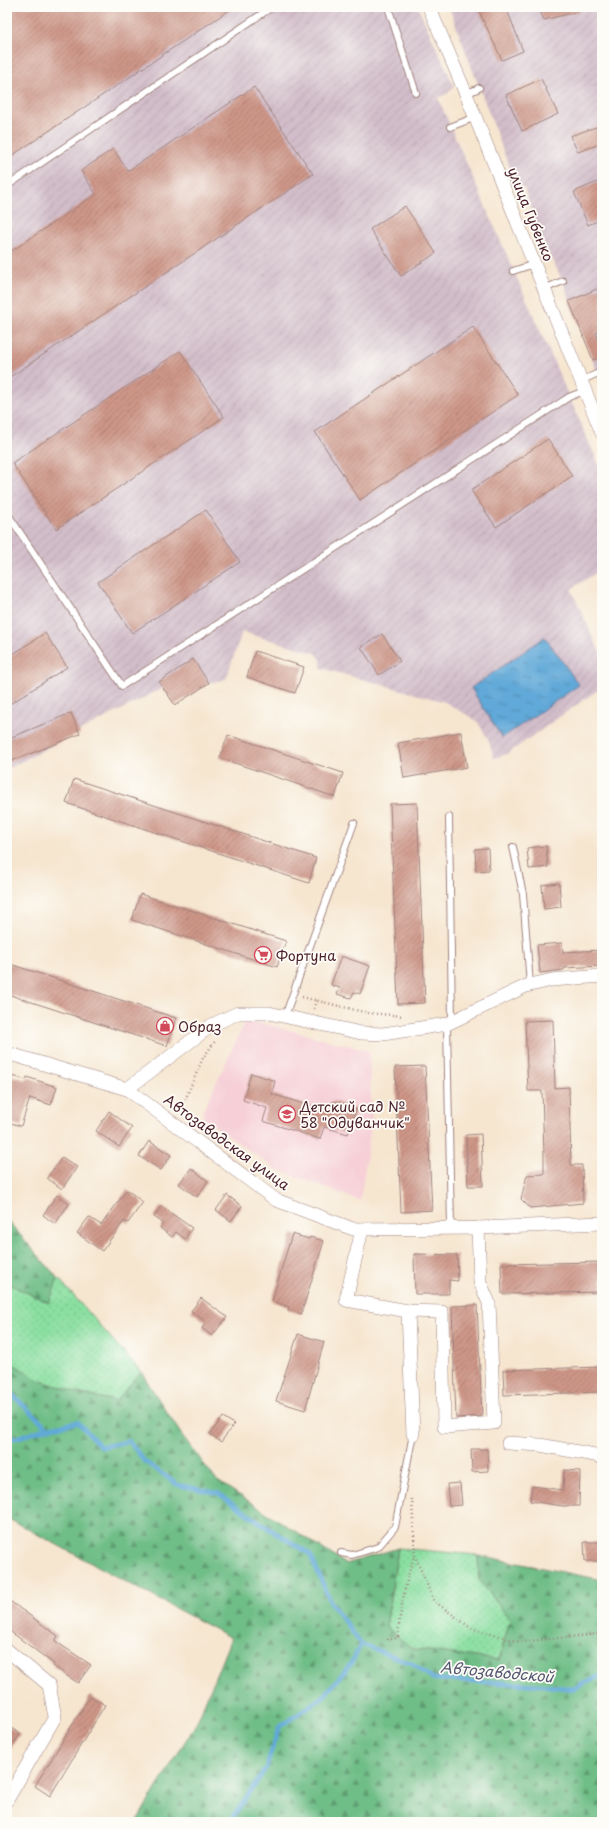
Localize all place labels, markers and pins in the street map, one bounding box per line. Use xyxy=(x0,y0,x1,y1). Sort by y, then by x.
supermarket icon: Фортуна xyxy=(253,945,273,965)
place label: Фортуна xyxy=(276,945,336,966)
shop icon: Образ xyxy=(155,1016,175,1036)
place label: Образ xyxy=(178,1016,221,1037)
place label: Детский сад № 58 "Одуванчик" xyxy=(299,1096,410,1133)
school or university icon: Детский сад № 58 "Одуванчик" xyxy=(277,1104,297,1124)

